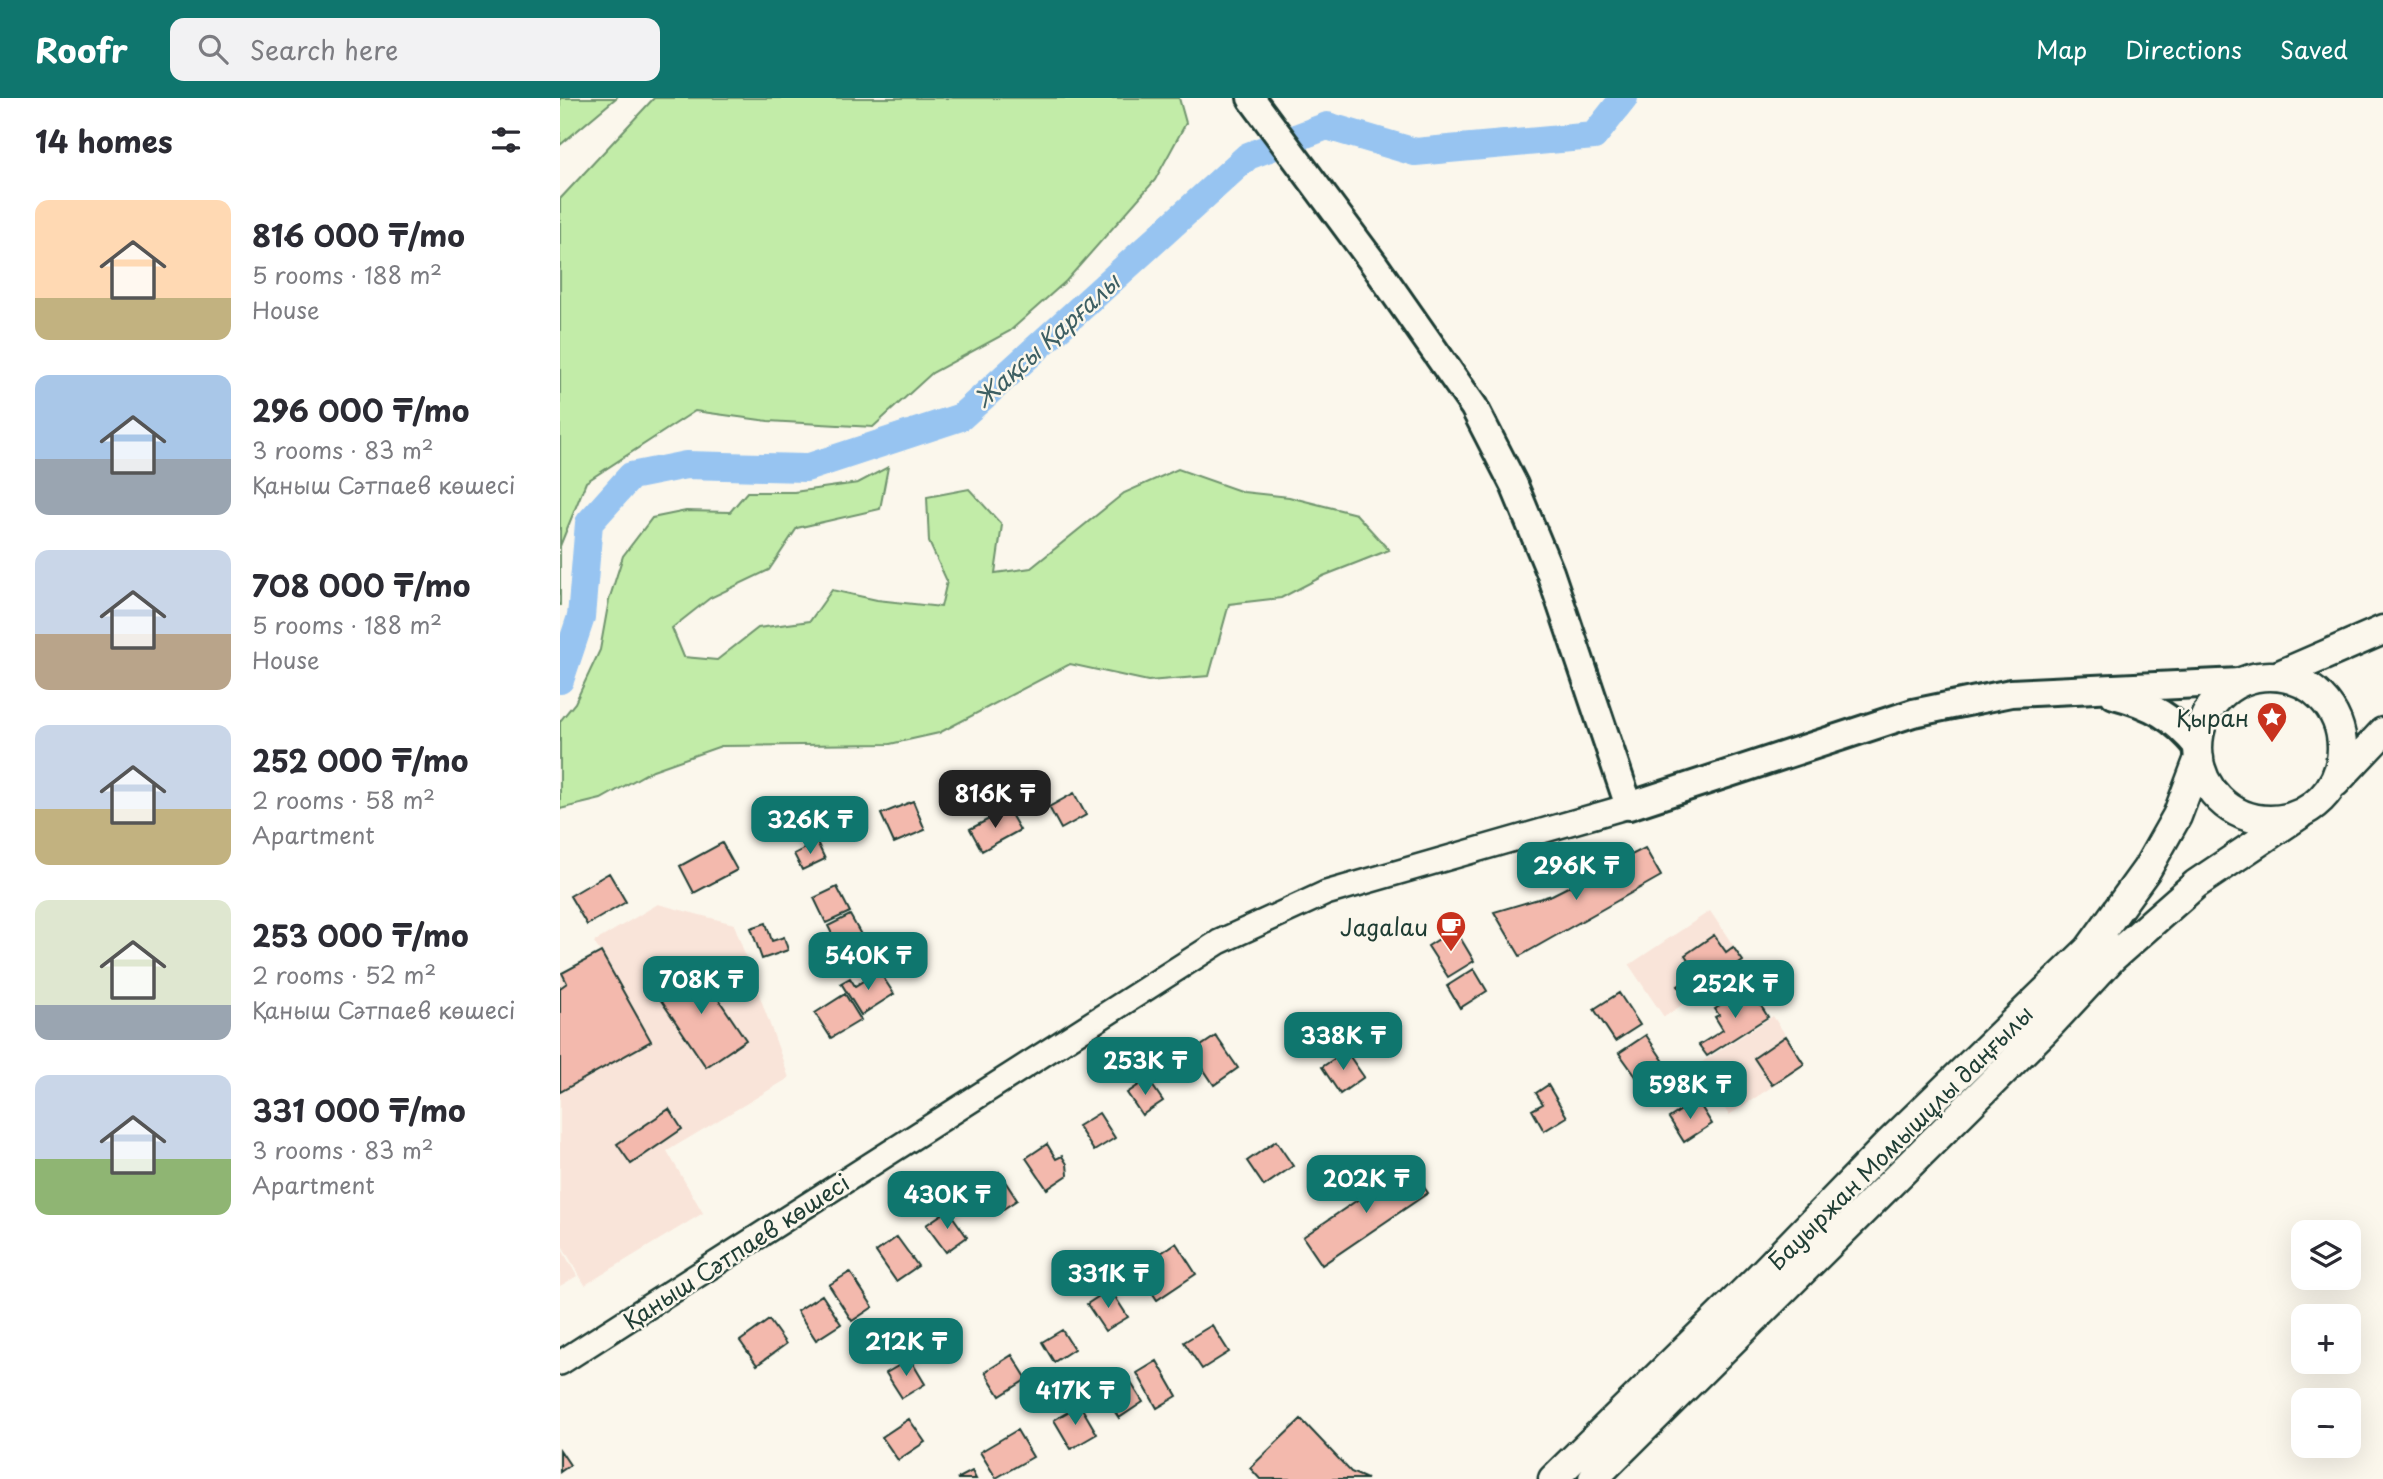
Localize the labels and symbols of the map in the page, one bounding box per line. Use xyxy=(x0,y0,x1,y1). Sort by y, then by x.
water label: Жақсы Қарғалы xyxy=(965,263,1129,416)
place label: Қыран xyxy=(2176,700,2249,735)
place icon: Қыран xyxy=(2255,700,2289,744)
pin: 816K ₸ xyxy=(938,770,1052,830)
pin: 326K ₸ xyxy=(753,796,867,856)
pin: 296K ₸ xyxy=(1519,842,1633,902)
place label: Jagalau xyxy=(1340,909,1428,944)
cafe icon: Jagalau xyxy=(1434,909,1468,953)
pin: 540K ₸ xyxy=(811,932,925,992)
pin: 708K ₸ xyxy=(644,956,758,1016)
pin: 252K ₸ xyxy=(1678,960,1792,1020)
street label: Бауыржан Момышұлы даңғылы xyxy=(1759,996,2041,1278)
pin: 338K ₸ xyxy=(1286,1012,1400,1072)
pin: 253K ₸ xyxy=(1088,1038,1202,1097)
pin: 598K ₸ xyxy=(1633,1062,1747,1121)
pin: 202K ₸ xyxy=(1309,1156,1423,1215)
street label: Қаныш Сәтпаев көшесі xyxy=(616,1165,856,1337)
pin: 430K ₸ xyxy=(890,1172,1004,1231)
pin: 331K ₸ xyxy=(1051,1250,1165,1310)
pin: 212K ₸ xyxy=(849,1318,963,1378)
pin: 417K ₸ xyxy=(1018,1368,1132,1427)

